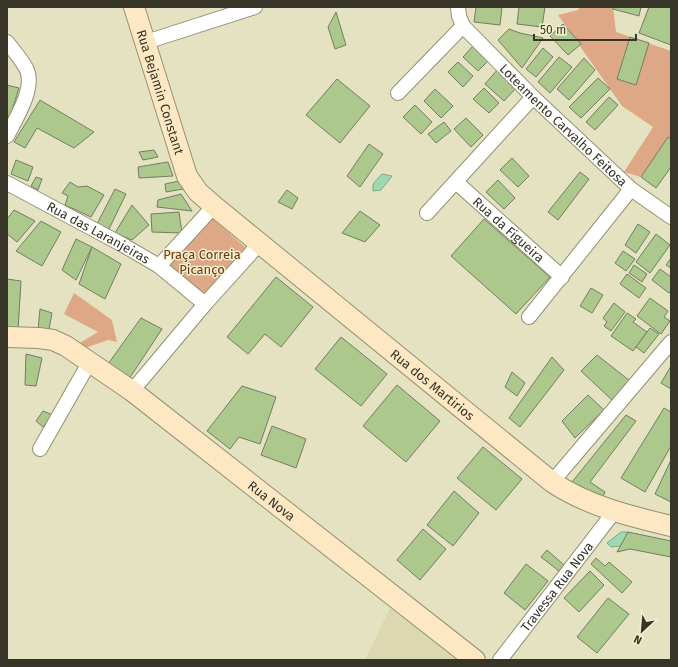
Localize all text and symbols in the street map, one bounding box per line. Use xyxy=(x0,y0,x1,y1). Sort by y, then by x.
scale bar xyxy=(534,16,636,42)
text: 50 m xyxy=(540,23,566,37)
street label: Rua Bejamin Constant xyxy=(134,28,187,156)
street label: Loteamento Carvalho Feitosa xyxy=(497,61,631,189)
street label: Rua da Figueira xyxy=(470,194,548,265)
street label: Rua das Laranjeiras xyxy=(44,198,153,267)
park label: Praça Correia Picanço xyxy=(163,247,241,277)
street label: Rua dos Martirios xyxy=(388,346,478,423)
street label: Rua Nova xyxy=(245,478,298,524)
street label: Travessa Rua Nova xyxy=(517,538,596,634)
north arrow xyxy=(622,611,662,651)
text: N xyxy=(632,632,644,647)

